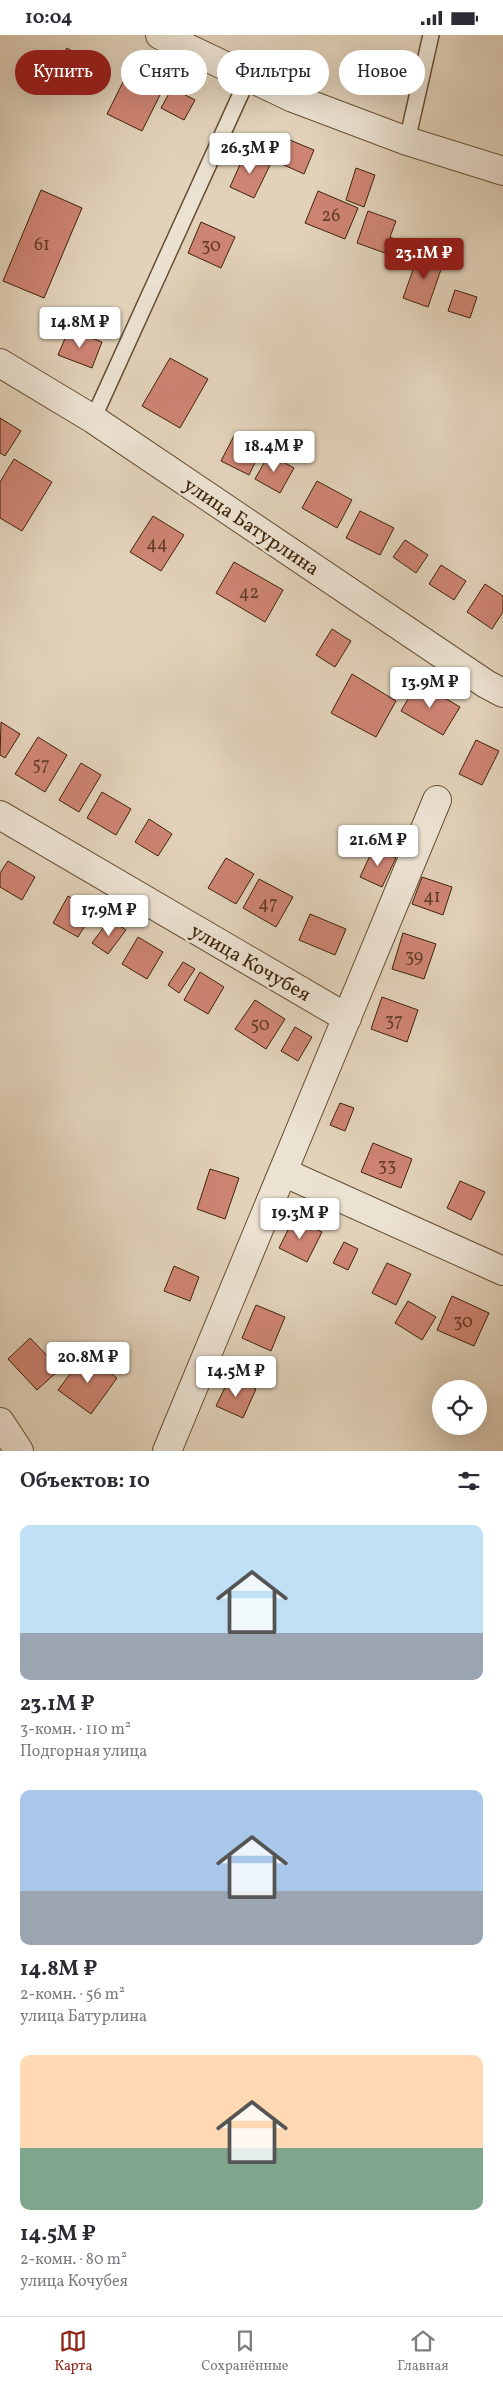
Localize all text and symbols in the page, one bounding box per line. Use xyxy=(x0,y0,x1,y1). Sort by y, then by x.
text: 10:04 xyxy=(25,5,73,31)
chip: Купить xyxy=(15,50,111,95)
chip: Снять xyxy=(121,50,207,95)
chip: Фильтры xyxy=(217,50,329,95)
chip: Новое xyxy=(339,50,425,95)
pin: 26.3M ₽ xyxy=(204,133,296,175)
text: 26.3M ₽ xyxy=(220,138,280,160)
house number: 26 xyxy=(322,204,340,229)
house number: 61 xyxy=(34,233,50,258)
house number: 30 xyxy=(201,234,221,259)
pin: 23.1M ₽ xyxy=(378,237,470,280)
text: 23.1M ₽ xyxy=(396,243,452,265)
pin: 14.8M ₽ xyxy=(34,307,126,349)
text: 14.8M ₽ xyxy=(50,312,110,334)
pin: 18.4M ₽ xyxy=(228,431,320,473)
text: 18.4M ₽ xyxy=(245,436,303,458)
street label: улица Батурлина xyxy=(177,472,324,584)
house number: 44 xyxy=(146,532,168,557)
house number: 42 xyxy=(239,581,259,606)
pin: 13.9M ₽ xyxy=(384,667,476,709)
text: 13.9M ₽ xyxy=(401,672,459,694)
house number: 57 xyxy=(32,753,50,778)
pin: 21.6M ₽ xyxy=(332,825,424,867)
text: 21.6M ₽ xyxy=(349,830,407,852)
house number: 41 xyxy=(423,885,441,910)
house number: 47 xyxy=(258,892,278,917)
pin: 17.9M ₽ xyxy=(63,895,155,937)
text: 17.9M ₽ xyxy=(81,900,137,922)
street label: улица Кочубея xyxy=(185,918,315,1010)
house number: 39 xyxy=(405,945,423,970)
house number: 37 xyxy=(385,1009,403,1034)
house number: 50 xyxy=(250,1013,270,1038)
house number: 33 xyxy=(378,1154,396,1179)
pin: 19.3M ₽ xyxy=(254,1197,346,1240)
text: 19.3M ₽ xyxy=(271,1203,329,1225)
house number: 30 xyxy=(453,1310,473,1335)
pin: 20.8M ₽ xyxy=(42,1341,134,1384)
text: 20.8M ₽ xyxy=(58,1347,119,1369)
pin: 14.5M ₽ xyxy=(190,1355,282,1398)
text: 14.5M ₽ xyxy=(207,1361,265,1383)
map controls xyxy=(432,1380,487,1435)
button: locate xyxy=(432,1380,487,1435)
text: Объектов: 10 xyxy=(20,1467,150,1496)
icon: filters xyxy=(455,1467,483,1495)
icon: home xyxy=(207,1557,297,1647)
text: 23.1M ₽ xyxy=(20,1690,95,1719)
text: 3-комн. · 110 m² xyxy=(20,1719,131,1741)
text: Подгорная улица xyxy=(20,1741,147,1763)
icon: home xyxy=(207,1822,297,1912)
text: 14.8M ₽ xyxy=(20,1955,97,1984)
text: 2-комн. · 56 m² xyxy=(20,1984,125,2006)
text: улица Батурлина xyxy=(20,2006,147,2028)
icon: home xyxy=(207,2087,297,2177)
text: 14.5M ₽ xyxy=(20,2220,96,2249)
text: 2-комн. · 80 m² xyxy=(20,2249,127,2271)
text: улица Кочубея xyxy=(20,2271,128,2293)
tab: Карта xyxy=(54,2327,92,2376)
tab: Сохранённые xyxy=(201,2327,289,2376)
tab: Главная xyxy=(397,2327,449,2376)

